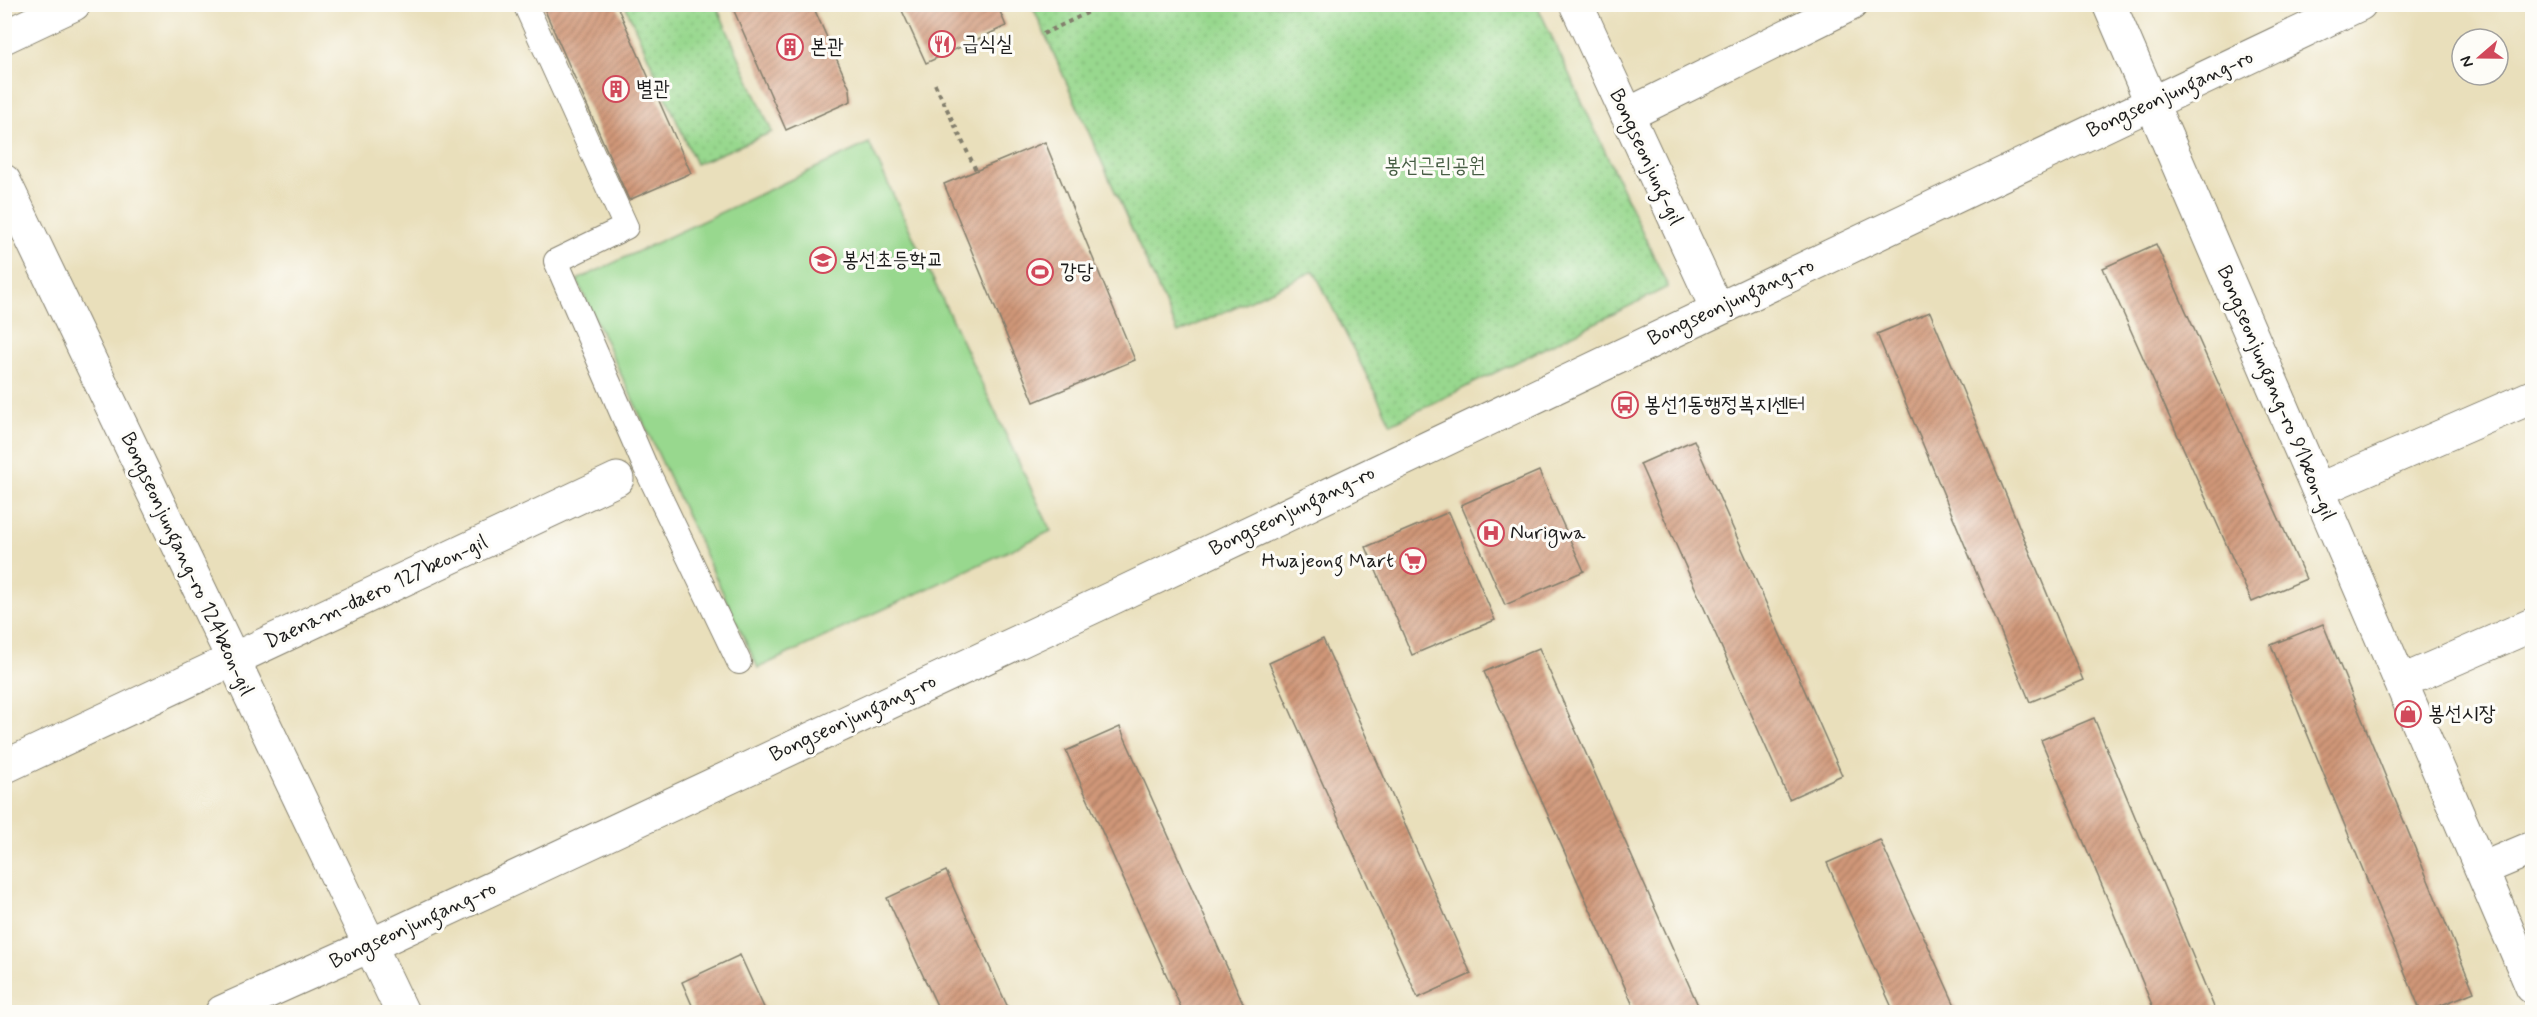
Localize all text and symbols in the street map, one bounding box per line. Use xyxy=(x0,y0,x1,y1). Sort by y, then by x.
north arrow xyxy=(2450,27,2510,87)
restaurant icon: 급식실 xyxy=(927,29,957,59)
place label: 급식실 xyxy=(962,30,1013,58)
building icon: 본관 xyxy=(775,32,805,62)
place label: 본관 xyxy=(810,33,844,61)
street label: Bongseonjungang-ro xyxy=(2082,43,2259,147)
text: N xyxy=(2456,53,2479,70)
building icon: 별관 xyxy=(601,74,631,104)
place label: 별관 xyxy=(636,75,670,103)
street label: Bongseonjung-gil xyxy=(1600,84,1690,231)
park label: 봉선근린공원 xyxy=(1384,152,1486,180)
school or university icon: 봉선초등학교 xyxy=(808,245,838,275)
place label: 봉선초등학교 xyxy=(842,246,943,274)
street label: Bongseonjungang-ro xyxy=(1643,251,1820,355)
sports icon: 강당 xyxy=(1025,257,1055,287)
place label: 강당 xyxy=(1060,258,1094,286)
street label: Bongseonjungang-ro 91beon-gil xyxy=(2208,261,2342,525)
bus stop icon: 봉선1동행정복지센터 xyxy=(1610,390,1640,420)
place label: 봉선1동행정복지센터 xyxy=(1644,391,1805,419)
street label: Bongseonjungang-ro 124beon-gil xyxy=(112,428,260,701)
street label: Bongseonjungang-ro xyxy=(1205,459,1380,565)
hospital icon: Nurigwa xyxy=(1476,518,1506,548)
place label: Nurigwa xyxy=(1510,519,1586,548)
street label: Daenam-daero 127beon-gil xyxy=(260,528,492,656)
supermarket icon: Hwajeong Mart xyxy=(1398,546,1428,576)
place label: Hwajeong Mart xyxy=(1261,547,1394,577)
street label: Bongseonjungang-ro xyxy=(765,667,942,771)
shop icon: 봉선시장 xyxy=(2393,699,2423,729)
place label: 봉선시장 xyxy=(2428,700,2496,728)
street label: Bongseonjungang-ro xyxy=(325,874,502,978)

